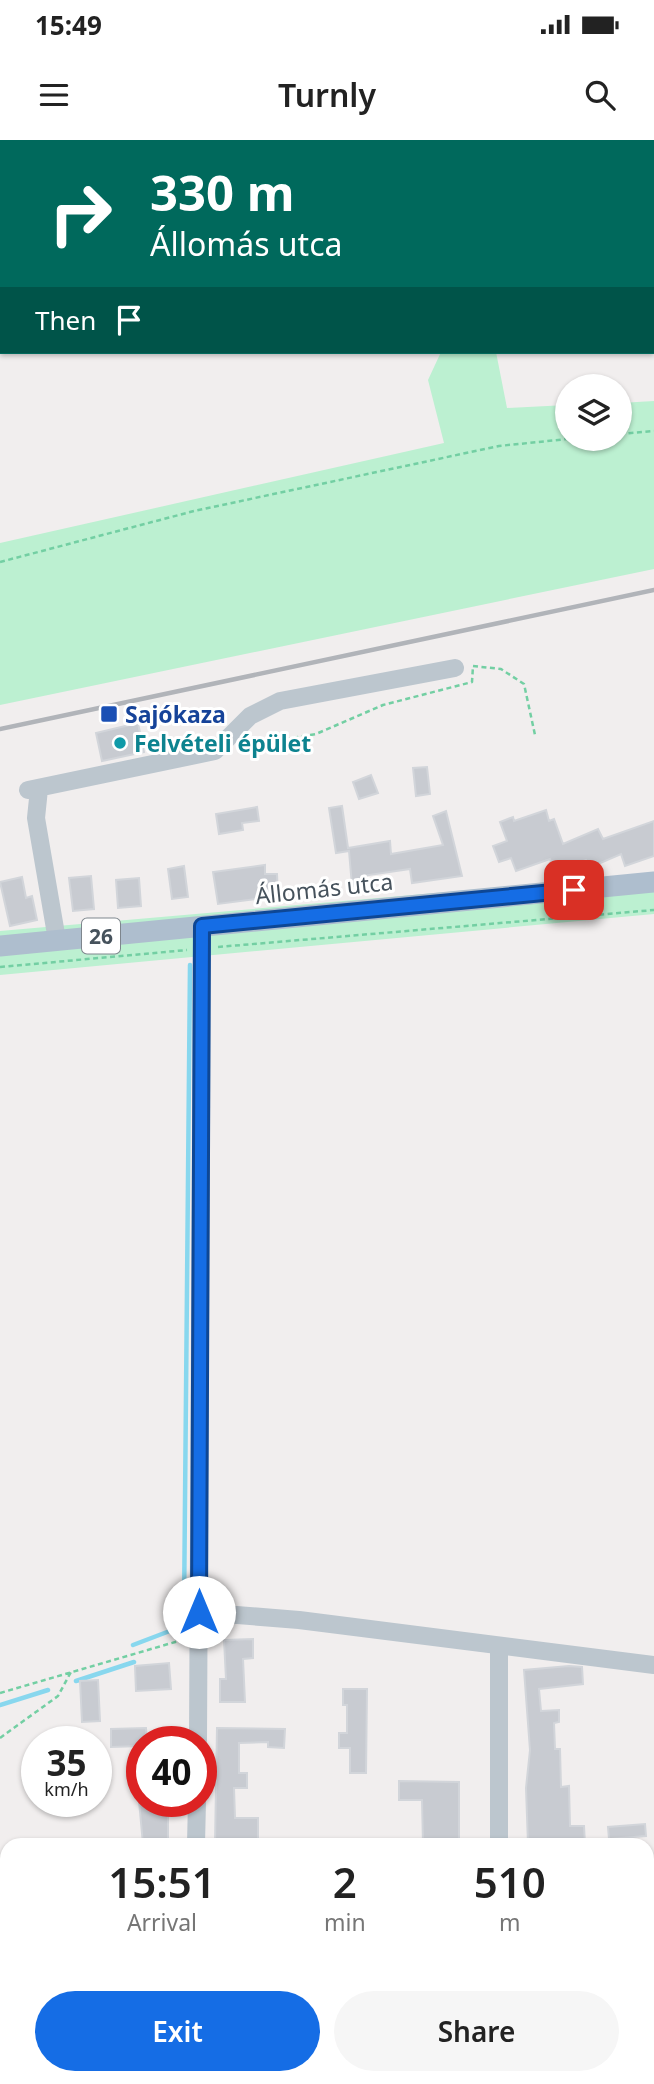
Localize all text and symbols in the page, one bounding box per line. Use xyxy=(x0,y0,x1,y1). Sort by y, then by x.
text: 15:49 xyxy=(35,7,102,43)
text: Turnly xyxy=(278,73,376,116)
icon: menu xyxy=(35,76,73,114)
icon: search xyxy=(581,76,619,114)
text: 330 m xyxy=(150,159,295,225)
icon: right xyxy=(35,168,126,259)
text: Állomás utca xyxy=(150,222,342,265)
icon: arrive xyxy=(110,301,148,339)
text: Then xyxy=(35,302,96,338)
map controls xyxy=(555,374,632,451)
button: layers xyxy=(555,374,632,451)
place label: Sajókaza xyxy=(125,698,226,730)
marker: Sajókaza xyxy=(99,704,119,724)
place label: Felvételi épület xyxy=(134,727,311,759)
marker: Felvételi épület xyxy=(112,735,128,751)
pin xyxy=(544,860,604,920)
street label: Állomás utca xyxy=(254,865,394,911)
icon: arrive xyxy=(555,871,593,909)
road number: 26 xyxy=(82,918,120,954)
position arrow xyxy=(162,1575,236,1649)
speed limit sign: 40 xyxy=(126,1726,217,1817)
text: 35 xyxy=(46,1739,87,1786)
text: km/h xyxy=(44,1777,89,1801)
text: 15:51 xyxy=(108,1853,216,1910)
text: 2 xyxy=(333,1853,357,1910)
text: 510 xyxy=(474,1853,546,1910)
text: Arrival xyxy=(127,1906,197,1938)
text: min xyxy=(324,1906,366,1938)
text: m xyxy=(499,1906,521,1938)
button: Exit xyxy=(35,1991,320,2071)
button: Share xyxy=(334,1991,619,2071)

